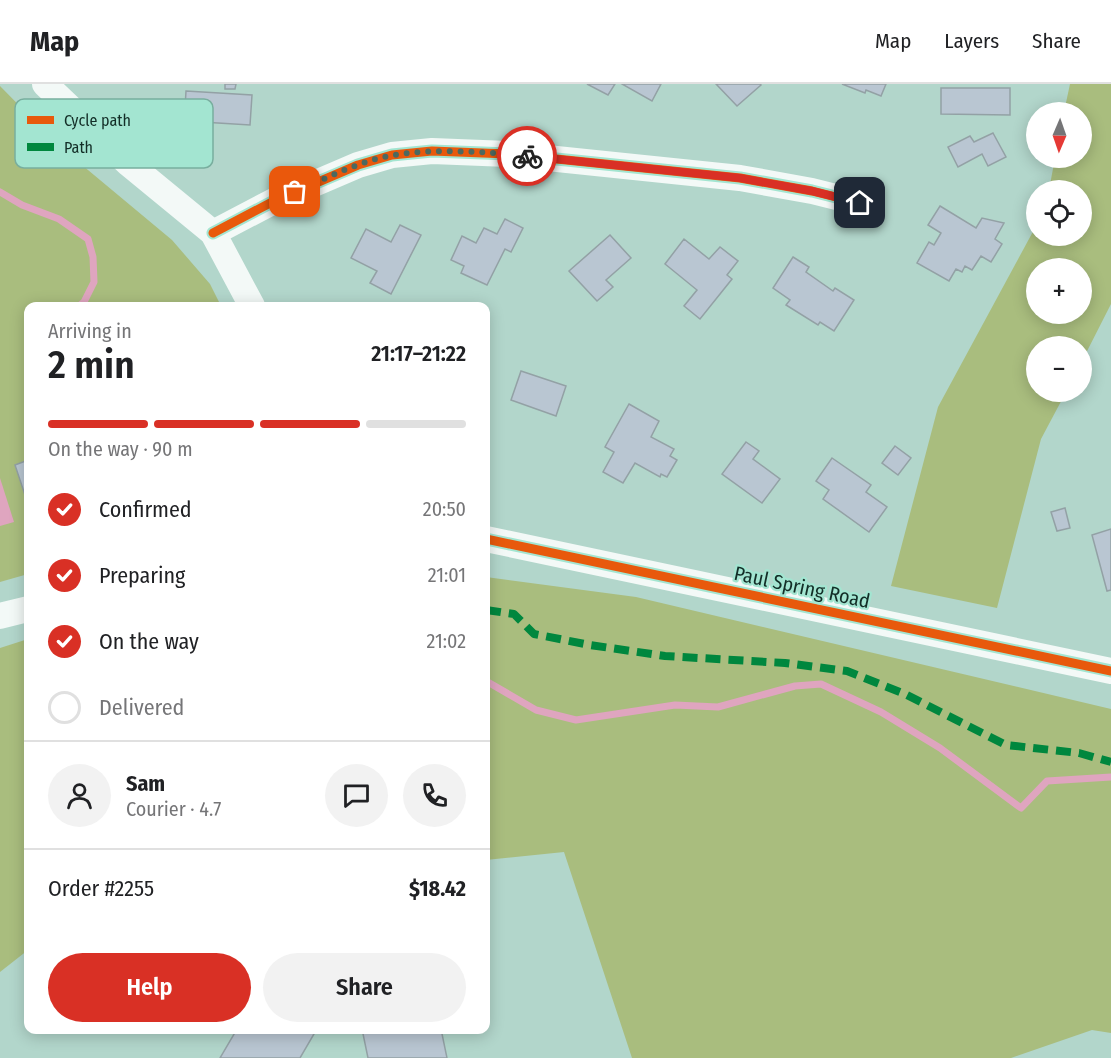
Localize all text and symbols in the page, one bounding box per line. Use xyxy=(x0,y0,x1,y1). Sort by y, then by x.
text: Map xyxy=(30,25,79,58)
text: Map xyxy=(875,28,911,54)
text: Layers xyxy=(944,28,999,54)
text: Share xyxy=(1032,28,1081,54)
legend xyxy=(15,99,213,168)
north arrow xyxy=(1026,102,1092,168)
map controls xyxy=(1026,102,1092,402)
text: Cycle path xyxy=(64,111,131,130)
courier xyxy=(497,126,557,186)
text: Path xyxy=(64,138,93,157)
icon: bike xyxy=(511,140,544,173)
pin xyxy=(269,166,320,217)
icon: bag xyxy=(278,175,311,208)
pin xyxy=(834,177,885,228)
button: locate xyxy=(1026,180,1092,246)
icon: home xyxy=(843,186,876,219)
button: + xyxy=(1026,258,1092,324)
text: Arriving in xyxy=(48,319,132,343)
button: − xyxy=(1026,336,1092,402)
text: 21:17–21:22 xyxy=(371,340,466,367)
text: 2 min xyxy=(48,342,135,388)
text: On the way · 90 m xyxy=(48,437,193,461)
icon: check xyxy=(48,493,81,526)
text: Confirmed xyxy=(99,496,192,523)
text: 20:50 xyxy=(423,497,466,521)
icon: check xyxy=(48,559,81,592)
street label: Paul Spring Road xyxy=(732,561,872,613)
text: Preparing xyxy=(99,562,185,589)
text: 21:01 xyxy=(428,563,466,587)
icon: check xyxy=(48,625,81,658)
text: On the way xyxy=(99,628,199,655)
text: 21:02 xyxy=(427,629,466,653)
text: Delivered xyxy=(99,694,184,721)
button: person xyxy=(48,764,111,827)
button: chat xyxy=(325,764,388,827)
button: phone xyxy=(403,764,466,827)
text: Sam xyxy=(126,770,165,797)
text: Courier · 4.7 xyxy=(126,797,221,821)
text: Order #2255 xyxy=(48,875,154,902)
text: $18.42 xyxy=(409,875,466,902)
button: Help xyxy=(48,953,251,1022)
button: Share xyxy=(263,953,466,1022)

